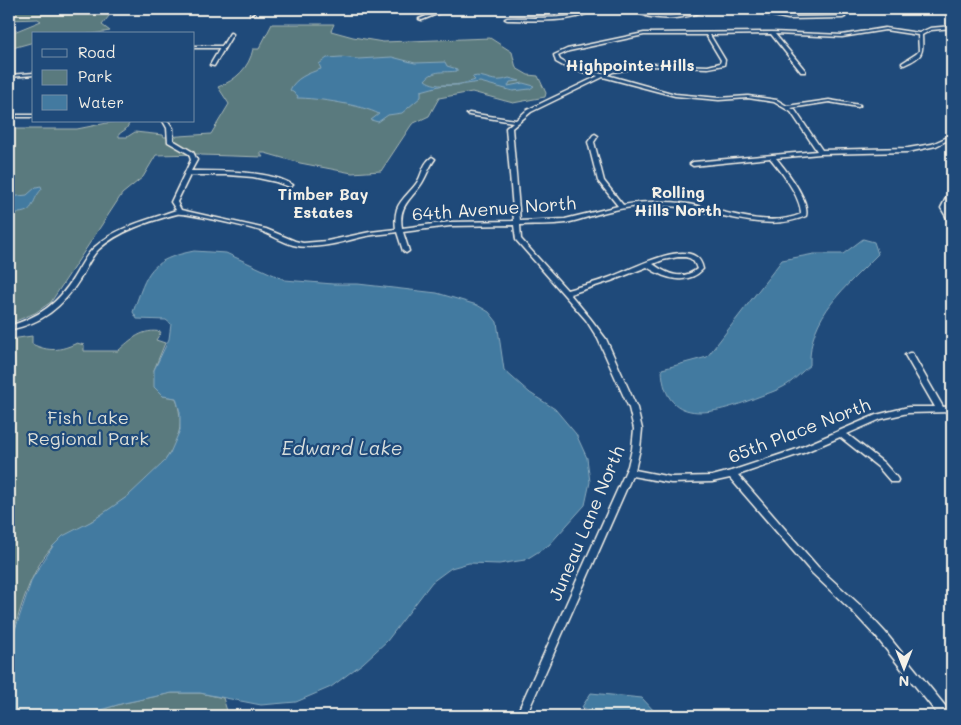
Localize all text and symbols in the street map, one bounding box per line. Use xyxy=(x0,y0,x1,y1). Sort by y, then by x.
legend xyxy=(32,32,195,122)
text: Road xyxy=(78,42,115,62)
district label: Highpointe Hills xyxy=(566,54,694,75)
text: Park xyxy=(78,66,112,86)
text: Water xyxy=(78,92,124,112)
district label: Rolling Hills North xyxy=(634,181,722,220)
district label: Timber Bay Estates xyxy=(278,183,369,222)
street label: 64th Avenue North xyxy=(411,190,577,226)
street label: 65th Place North xyxy=(724,392,874,468)
park label: Fish Lake Regional Park xyxy=(27,405,149,450)
water label: Edward Lake xyxy=(282,435,402,460)
street label: Juneau Lane North xyxy=(542,442,630,604)
north arrow xyxy=(878,642,928,692)
text: N xyxy=(899,672,909,691)

